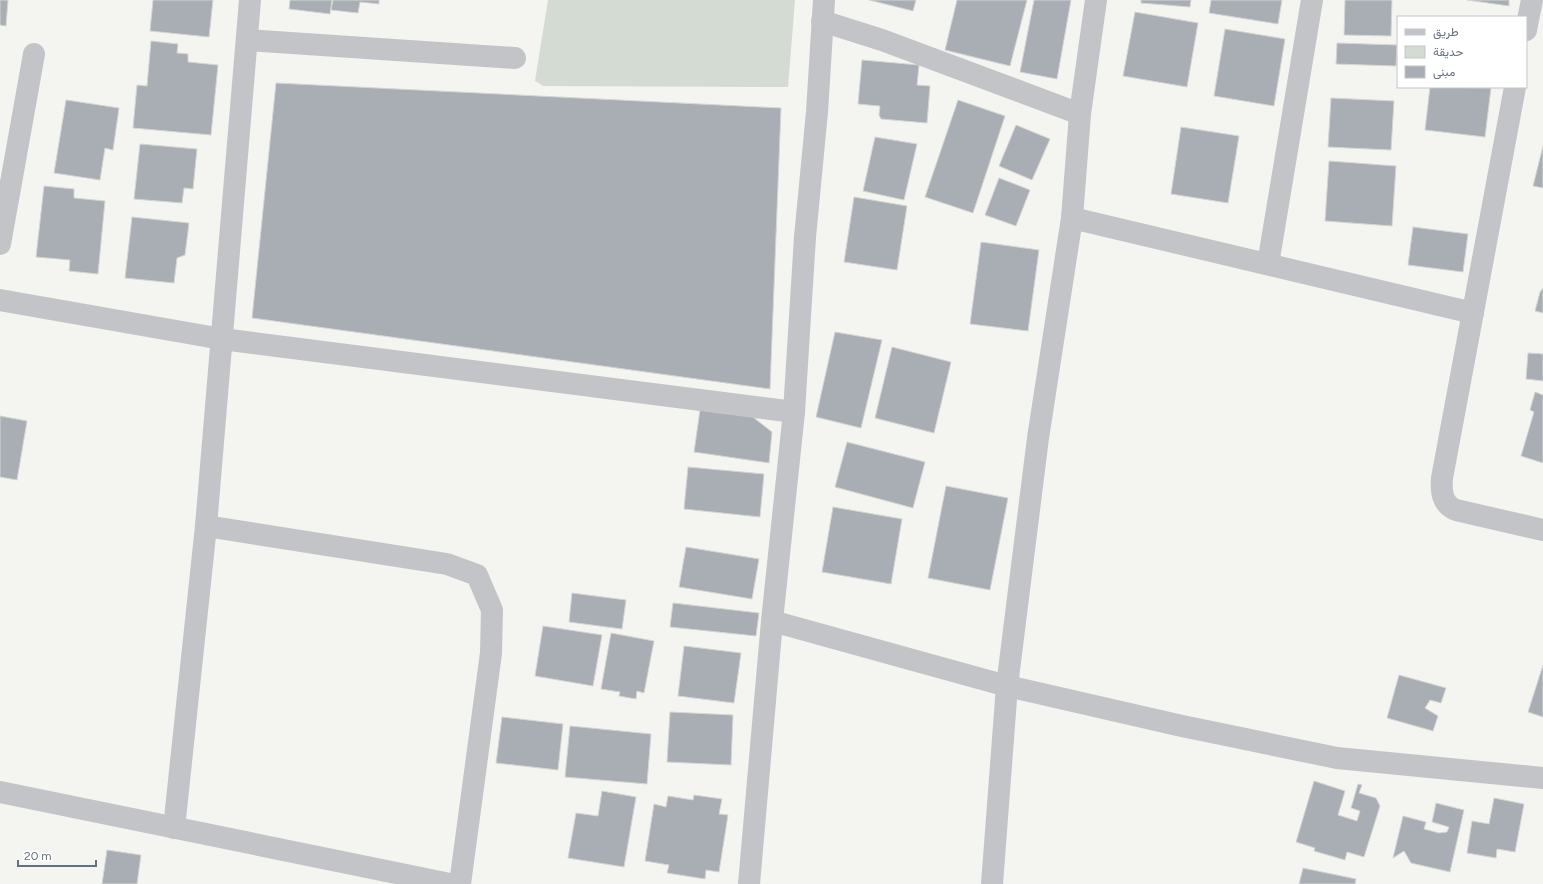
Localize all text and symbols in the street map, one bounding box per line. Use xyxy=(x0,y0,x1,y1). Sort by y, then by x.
legend xyxy=(1397,16,1527,88)
text: طريق xyxy=(1433,25,1459,40)
text: حديقة xyxy=(1433,45,1463,59)
text: مبنى xyxy=(1433,65,1455,80)
scale bar xyxy=(18,842,96,868)
text: 20 m xyxy=(24,849,52,863)

